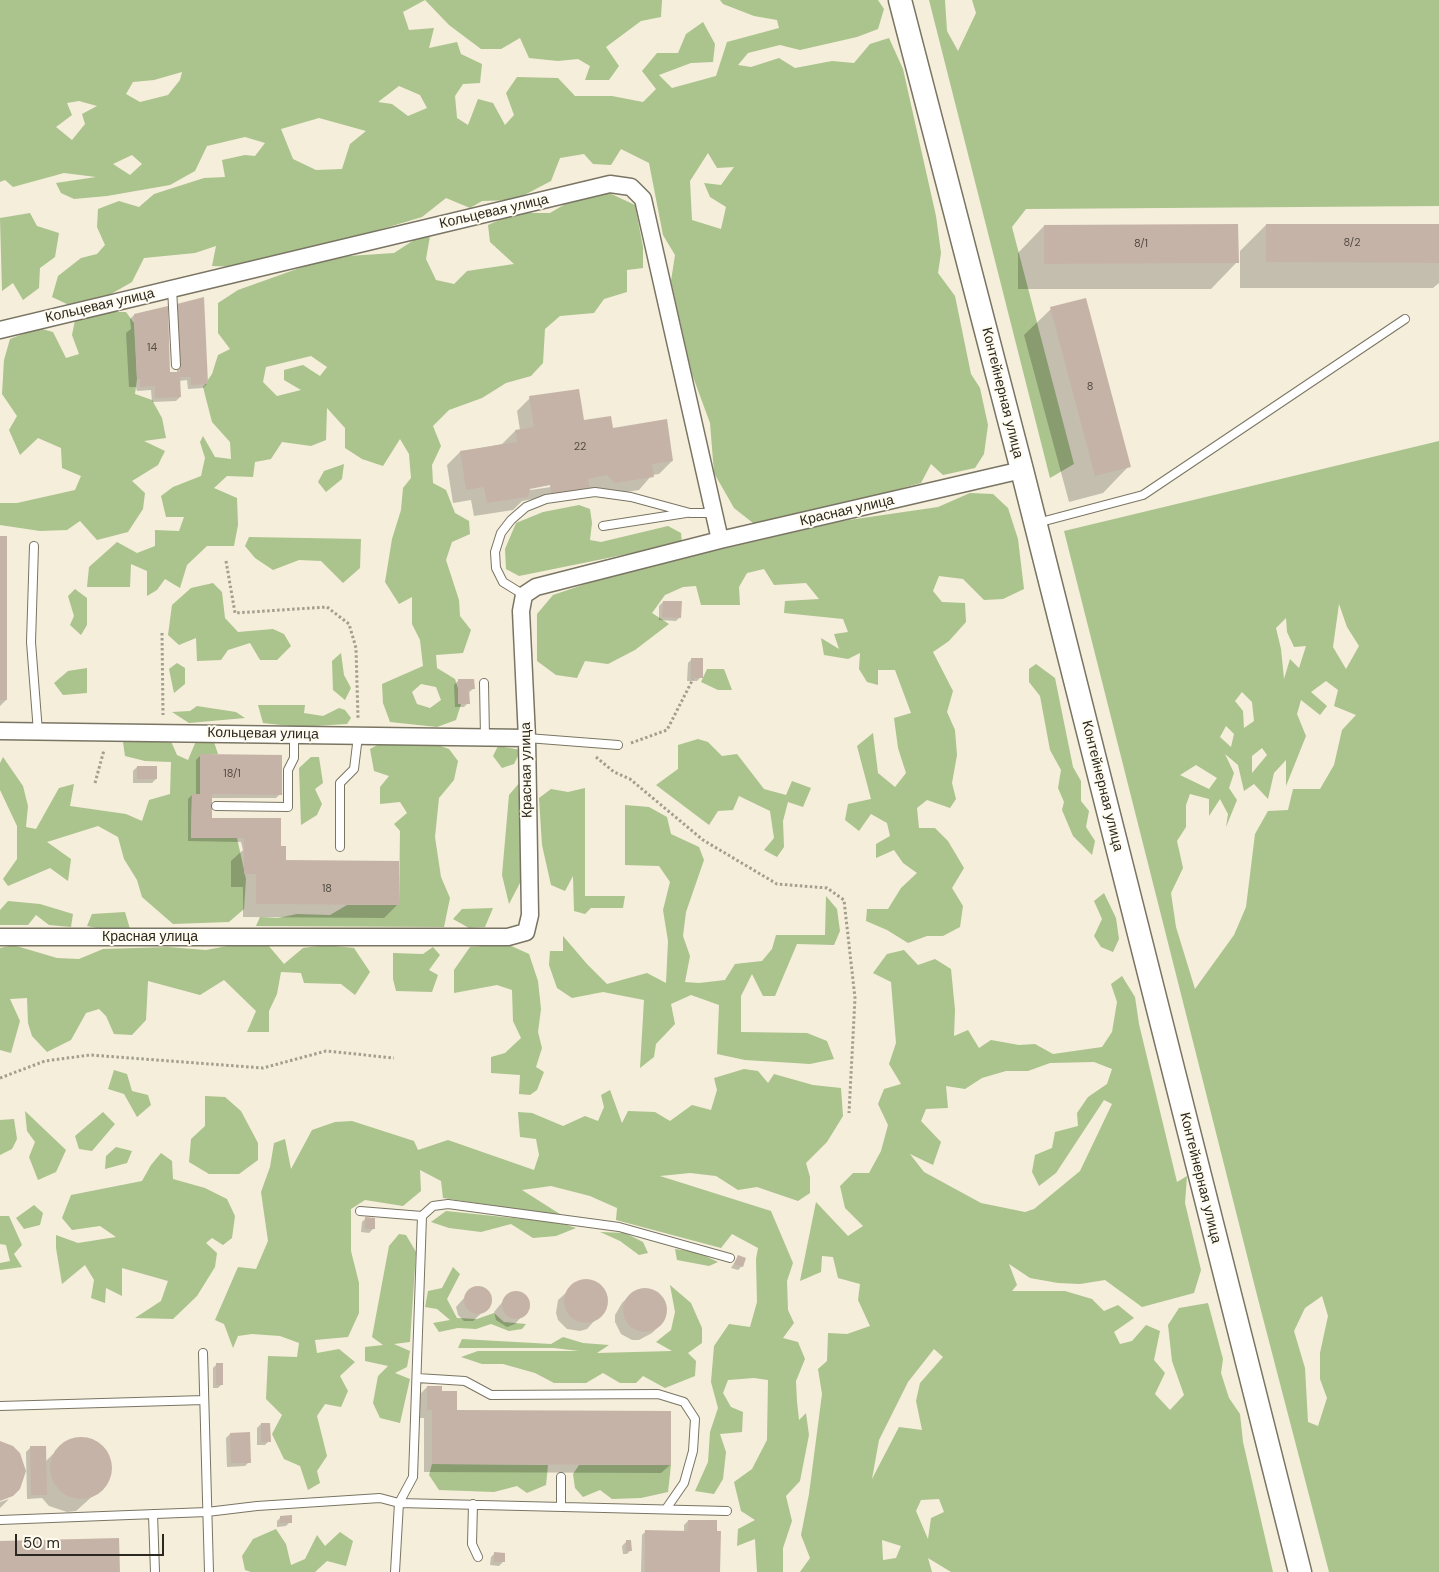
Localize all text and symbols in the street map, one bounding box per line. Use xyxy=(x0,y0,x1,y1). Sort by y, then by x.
street label: Кольцевая улица xyxy=(438,191,550,233)
house number: 8/2 xyxy=(1344,236,1360,250)
house number: 8/1 xyxy=(1134,237,1148,251)
street label: Кольцевая улица xyxy=(44,285,156,327)
street label: Контейнерная улица xyxy=(978,326,1026,460)
house number: 14 xyxy=(147,341,157,355)
house number: 8 xyxy=(1087,380,1093,394)
house number: 22 xyxy=(574,440,586,454)
street label: Красная улица xyxy=(798,492,896,530)
street label: Контейнерная улица xyxy=(1078,719,1126,853)
street label: Красная улица xyxy=(518,722,536,818)
street label: Кольцевая улица xyxy=(207,725,319,743)
house number: 18/1 xyxy=(223,767,241,781)
house number: 18 xyxy=(322,882,332,896)
street label: Красная улица xyxy=(102,929,198,945)
street label: Контейнерная улица xyxy=(1176,1111,1224,1245)
scale bar xyxy=(18,1524,166,1556)
text: 50 m xyxy=(23,1533,60,1553)

